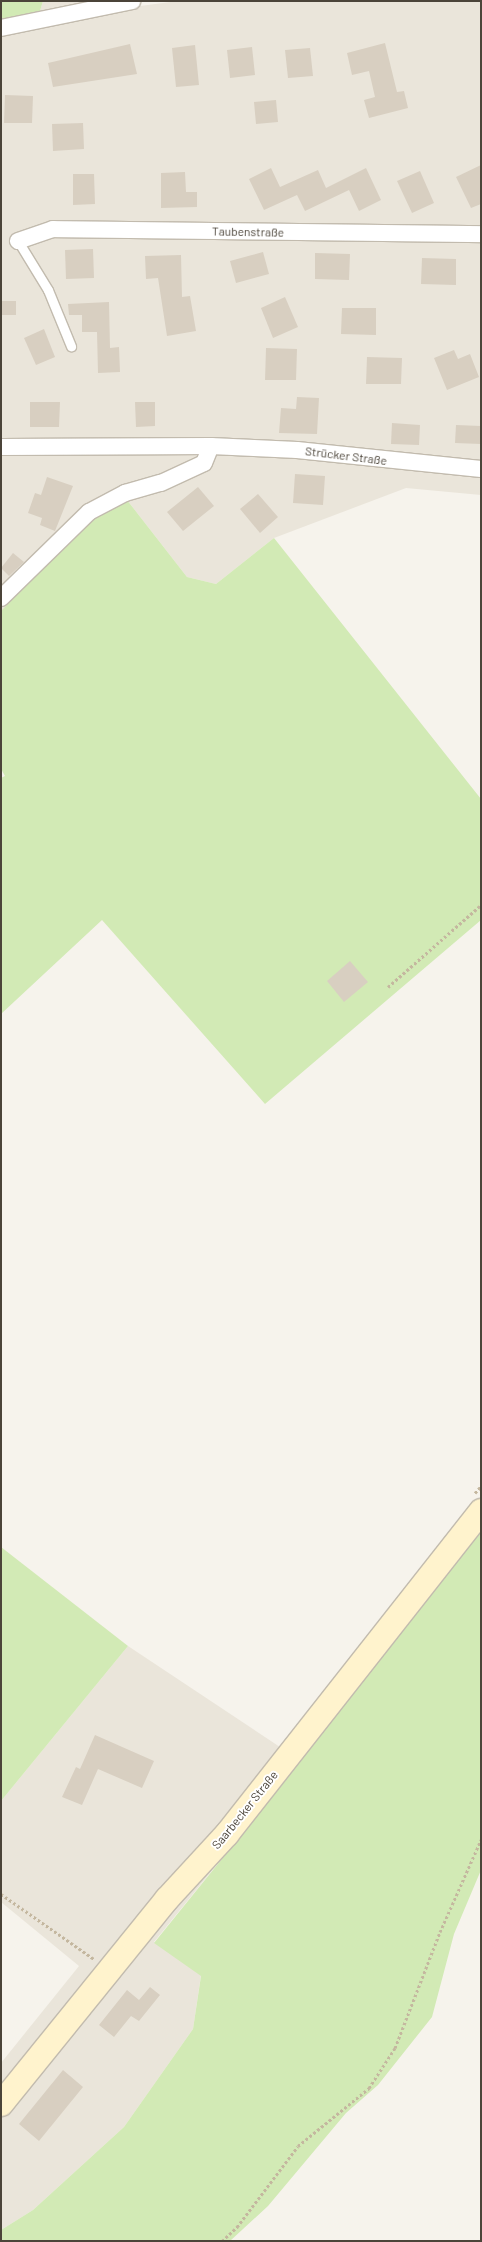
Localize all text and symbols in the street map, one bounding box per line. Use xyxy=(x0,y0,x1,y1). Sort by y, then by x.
street label: Taubenstraße xyxy=(212,224,284,240)
street label: Strücker Straße xyxy=(304,444,388,468)
street label: Saarbecker Straße xyxy=(209,1768,281,1852)

